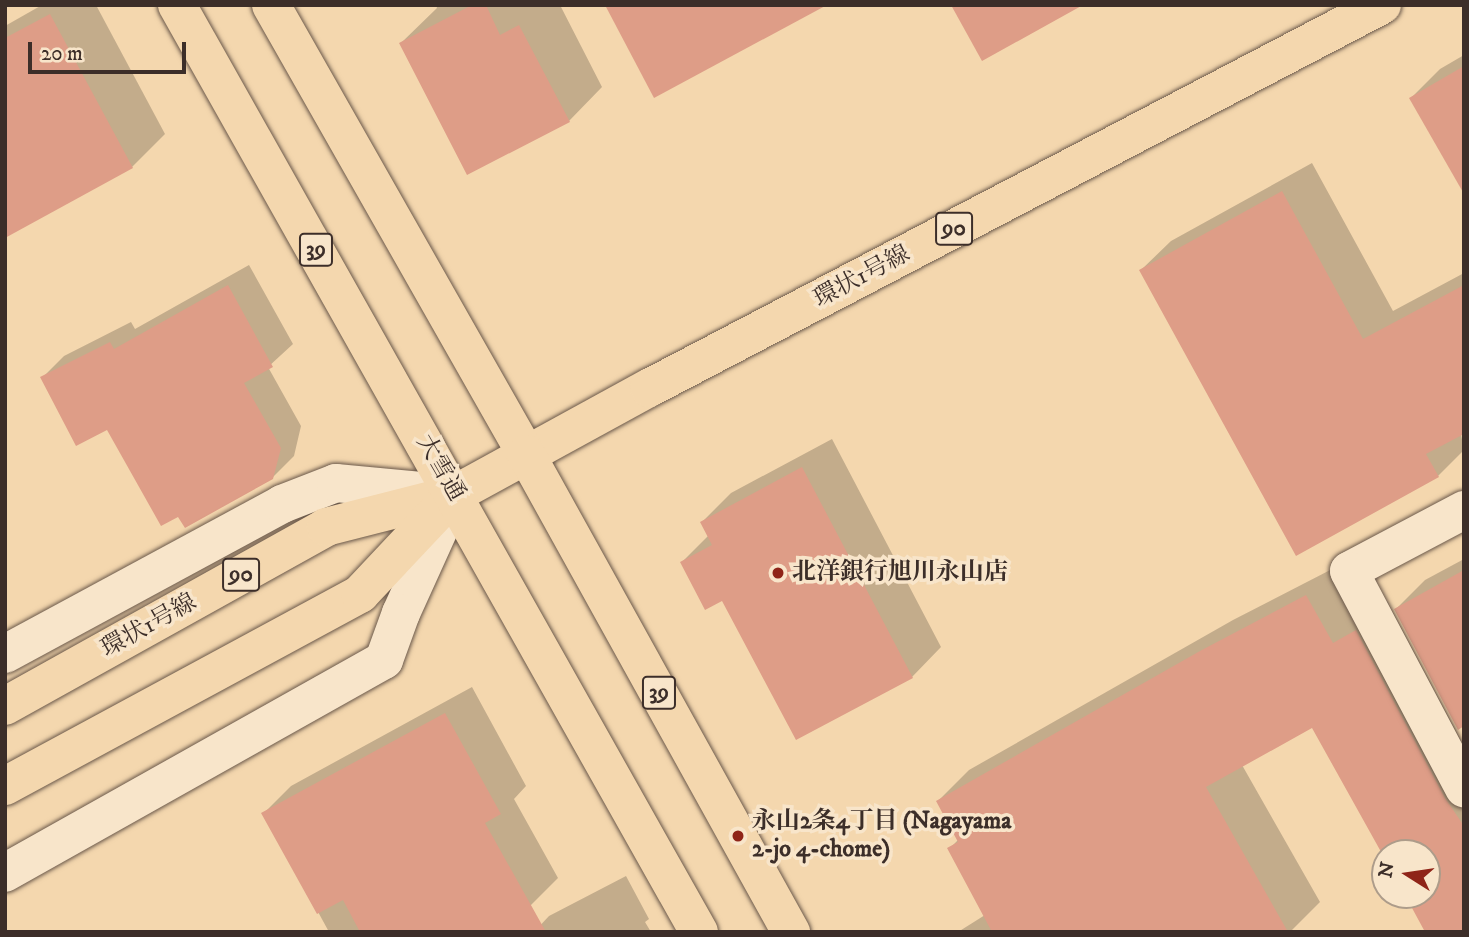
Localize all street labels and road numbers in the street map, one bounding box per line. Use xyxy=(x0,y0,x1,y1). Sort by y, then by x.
road number: 90 xyxy=(935,210,973,248)
road number: 39 xyxy=(298,230,334,270)
street label: 環状1号線 xyxy=(809,240,915,314)
street label: 大雪通 xyxy=(410,430,470,506)
road number: 90 xyxy=(222,555,260,594)
street label: 環状1号線 xyxy=(96,588,202,664)
road number: 39 xyxy=(642,674,676,712)

